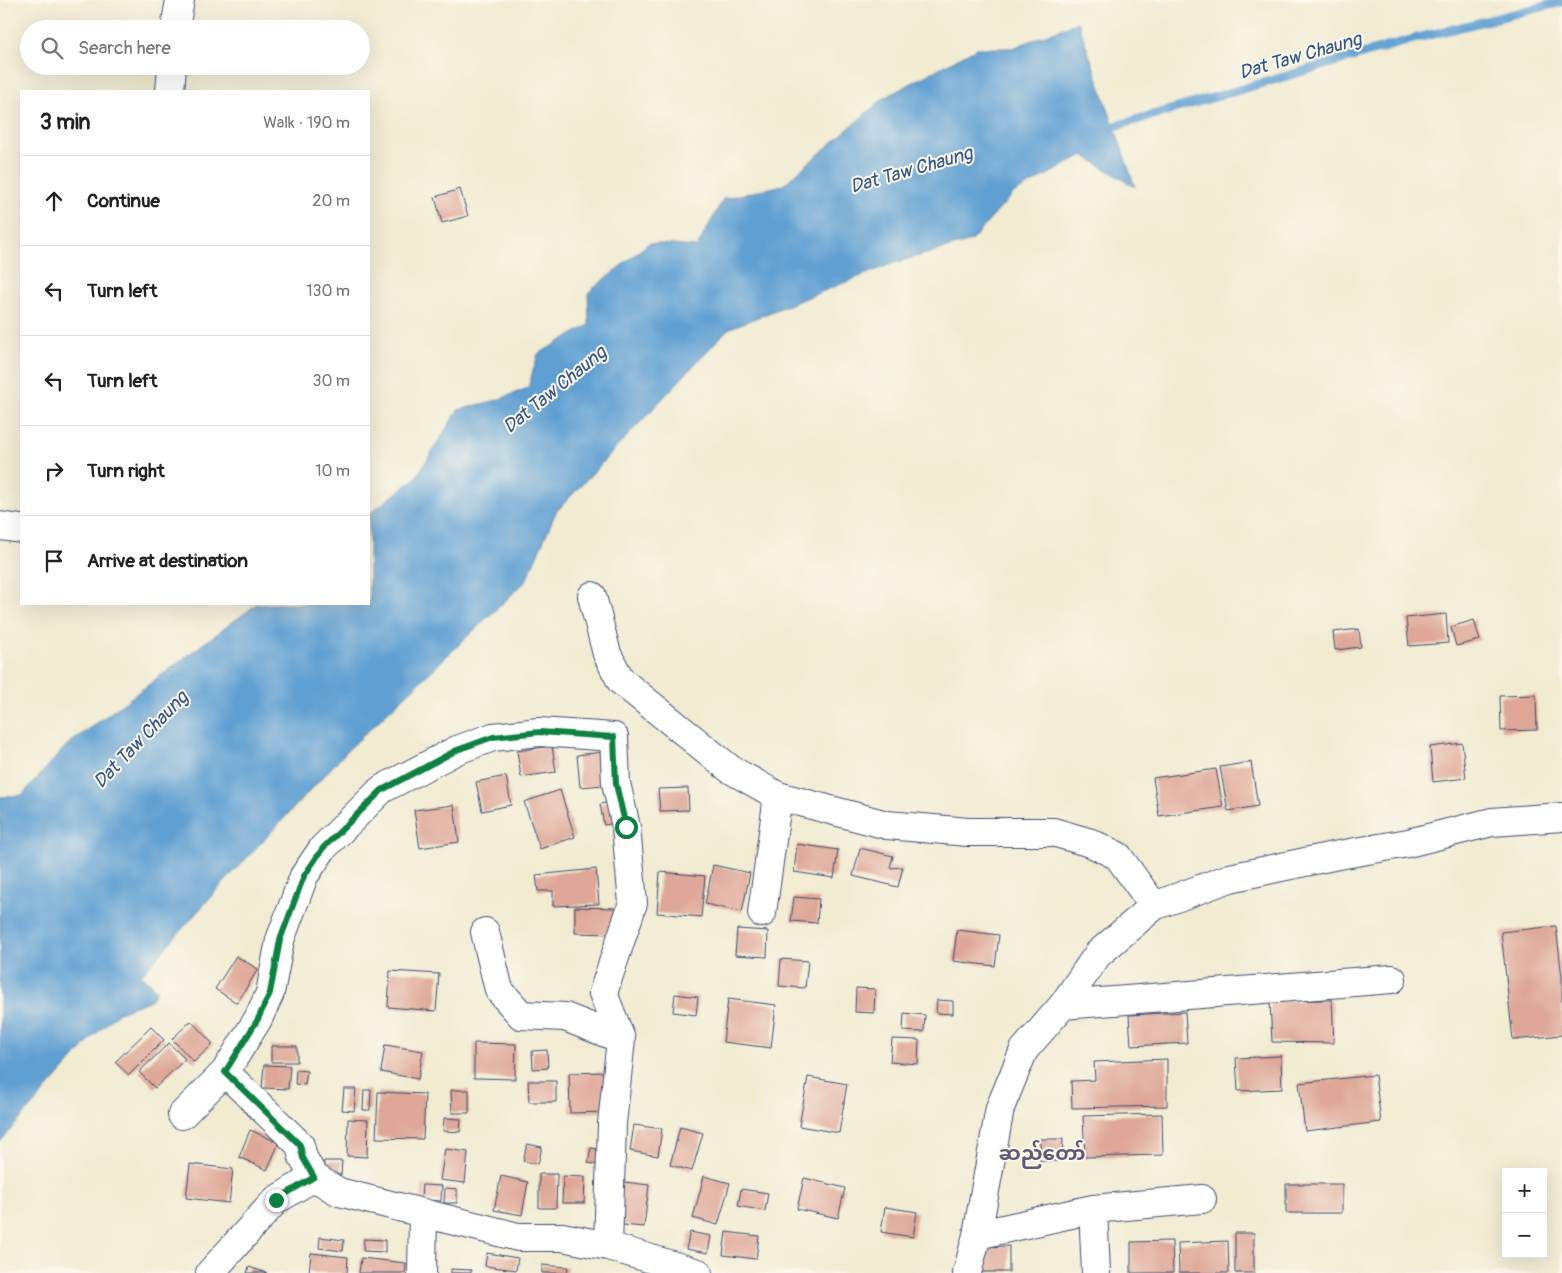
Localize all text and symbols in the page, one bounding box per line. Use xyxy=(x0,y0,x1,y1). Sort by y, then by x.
search box xyxy=(20,20,370,75)
water label: Dat Taw Chaung xyxy=(1236,27,1366,85)
icon: search xyxy=(38,34,66,62)
text: Search here xyxy=(78,36,171,60)
text: 3 min xyxy=(40,109,90,136)
text: Walk · 190 m xyxy=(263,113,350,133)
water label: Dat Taw Chaung xyxy=(847,141,977,199)
icon: ahead xyxy=(40,187,68,215)
text: Continue xyxy=(87,189,160,213)
text: 20 m xyxy=(312,191,350,211)
icon: left xyxy=(40,277,68,305)
text: Turn left xyxy=(87,279,157,303)
text: 130 m xyxy=(306,281,350,301)
water label: Dat Taw Chaung xyxy=(498,340,612,439)
icon: left xyxy=(40,367,68,395)
text: Turn left xyxy=(87,369,157,393)
text: 30 m xyxy=(312,371,350,391)
icon: right xyxy=(40,457,68,485)
text: Turn right xyxy=(87,459,165,483)
text: 10 m xyxy=(315,461,350,481)
icon: arrive xyxy=(40,547,68,575)
text: Arrive at destination xyxy=(87,549,248,573)
water label: Dat Taw Chaung xyxy=(88,685,194,793)
route start xyxy=(615,816,638,839)
district label: ဆည်တော် xyxy=(999,1140,1085,1169)
map controls xyxy=(1502,1168,1547,1258)
button: + xyxy=(1502,1168,1547,1213)
route end xyxy=(265,1189,288,1212)
button: − xyxy=(1502,1213,1547,1258)

